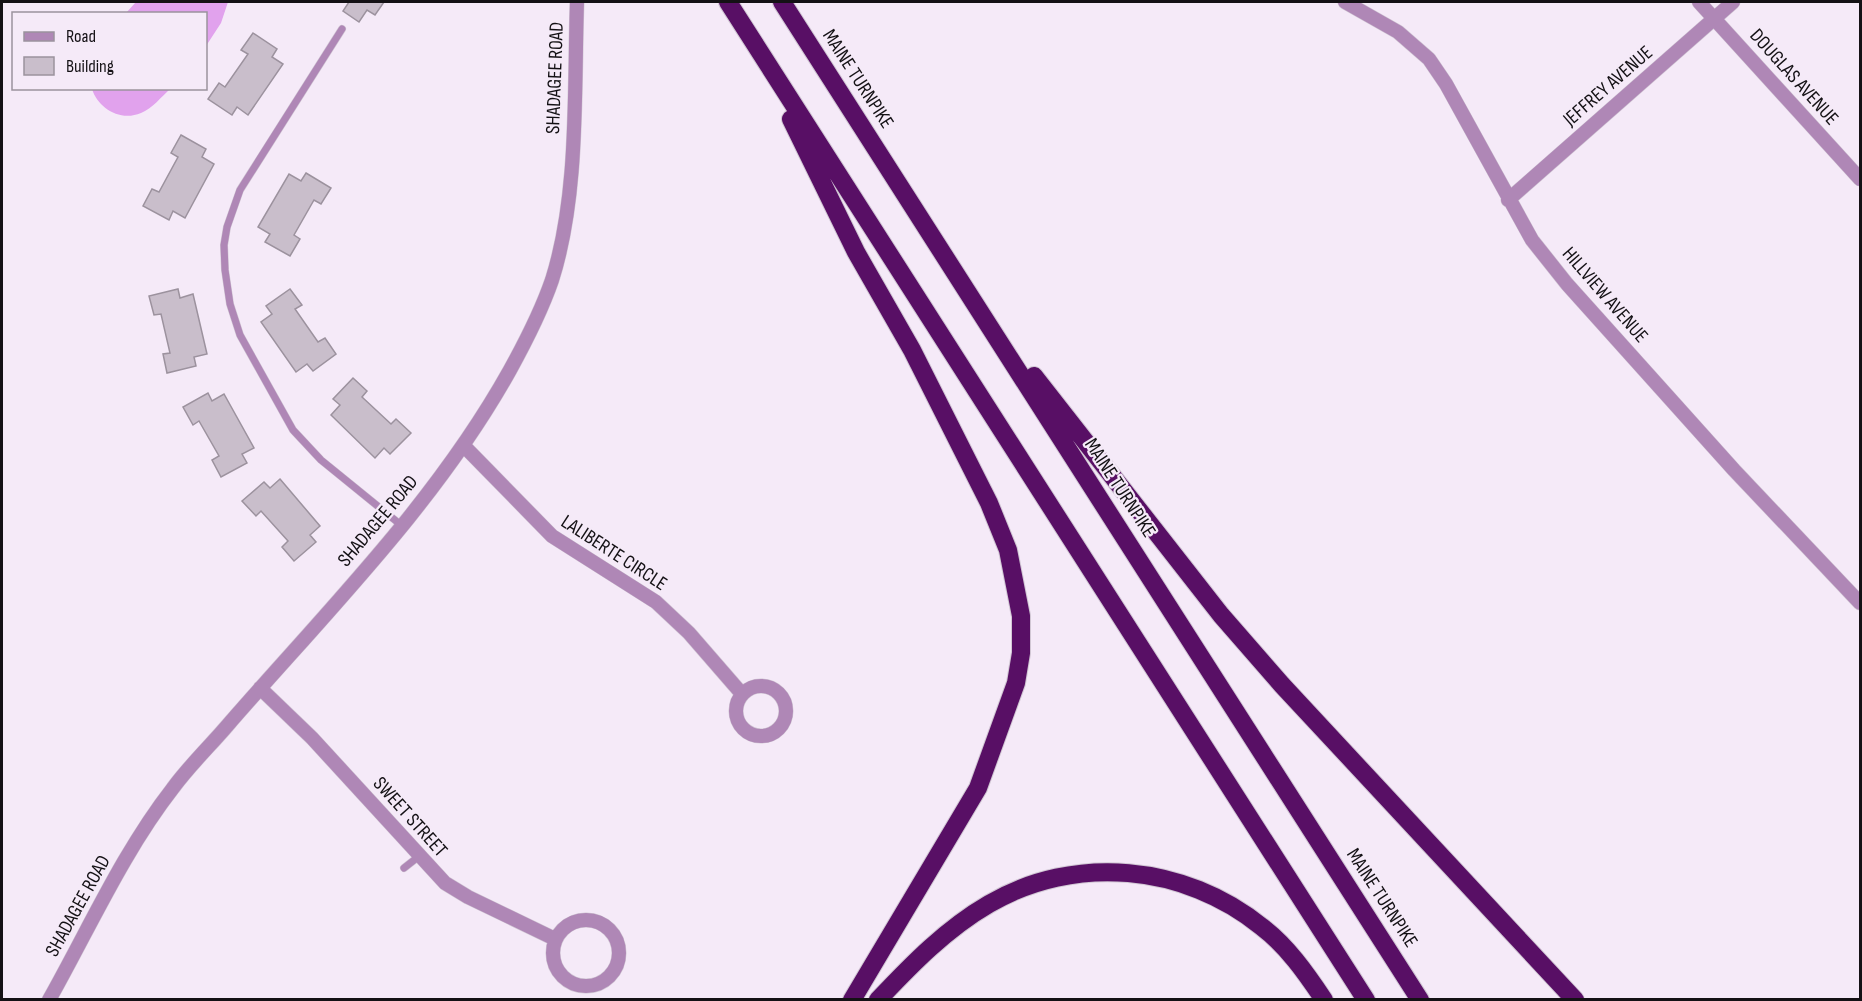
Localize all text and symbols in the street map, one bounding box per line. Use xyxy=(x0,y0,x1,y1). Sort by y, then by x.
legend xyxy=(12,12,207,90)
street label: SHADAGEE ROAD xyxy=(541,22,569,134)
street label: DOUGLAS AVENUE xyxy=(1745,24,1843,130)
street label: MAINE TURNPIKE xyxy=(817,25,899,133)
text: Road xyxy=(66,26,96,47)
street label: JEFFREY AVENUE xyxy=(1558,41,1658,132)
text: Building xyxy=(66,56,114,77)
street label: HILLVIEW AVENUE xyxy=(1557,242,1653,348)
street label: MAINE TURNPIKE xyxy=(1079,434,1161,542)
street label: SHADAGEE ROAD xyxy=(333,470,423,572)
street label: LALIBERTE CIRCLE xyxy=(557,510,671,596)
street label: SWEET STREET xyxy=(368,772,452,862)
street label: MAINE TURNPIKE xyxy=(1341,844,1423,952)
street label: SHADAGEE ROAD xyxy=(40,851,116,961)

